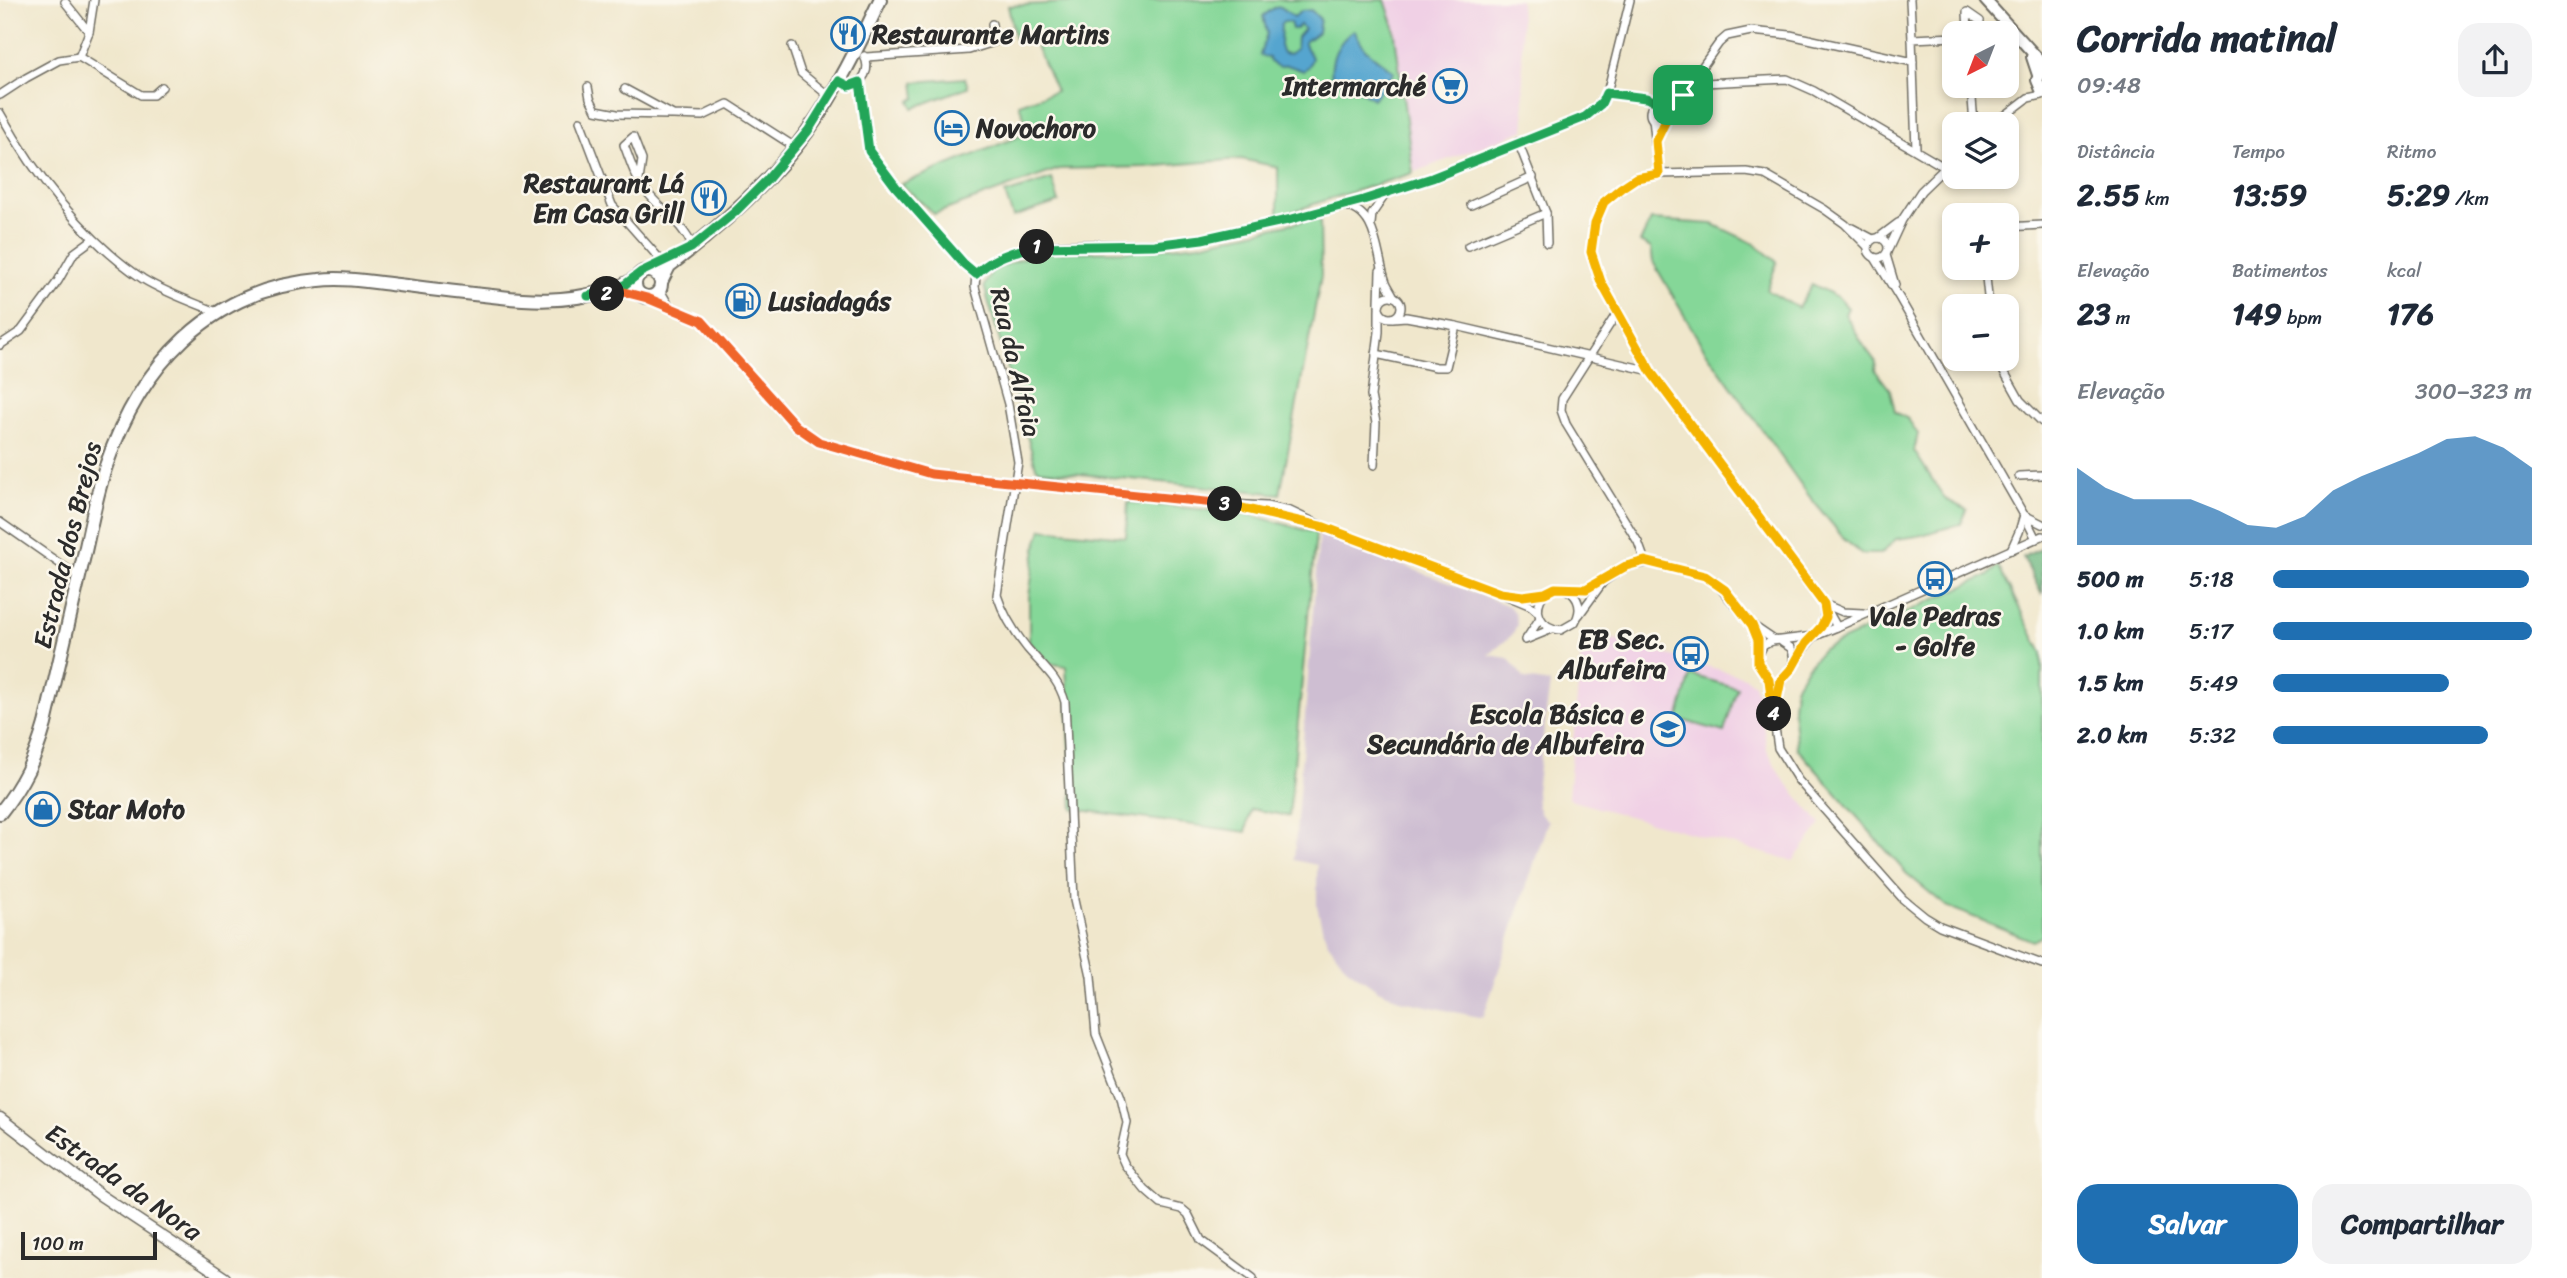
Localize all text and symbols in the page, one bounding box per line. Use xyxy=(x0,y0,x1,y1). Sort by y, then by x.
text: Corrida matinal xyxy=(2077,5,2337,72)
place label: Restaurante Martins xyxy=(871,11,1110,57)
restaurant icon: Restaurante Martins xyxy=(829,15,867,53)
north arrow xyxy=(1942,21,2020,98)
map controls xyxy=(1942,21,2019,371)
button: share xyxy=(2458,23,2532,97)
place label: Intermarché xyxy=(1281,63,1427,109)
pin xyxy=(1653,65,1713,125)
text: 09:48 xyxy=(2077,65,2141,106)
supermarket icon: Intermarché xyxy=(1431,67,1469,105)
icon: arrive xyxy=(1664,76,1702,114)
place label: Novochoro xyxy=(975,105,1097,151)
hotel icon: Novochoro xyxy=(933,109,971,147)
button: layers xyxy=(1942,112,2019,189)
text: Distância xyxy=(2077,135,2155,168)
text: Tempo xyxy=(2232,135,2285,168)
text: Ritmo xyxy=(2387,135,2436,168)
place label: Restaurant Lá Em Casa Grill xyxy=(523,160,686,236)
text: 2.55 xyxy=(2077,168,2140,222)
text: 13:59 xyxy=(2232,168,2307,222)
text: 5:29 xyxy=(2387,168,2450,222)
restaurant icon: Restaurant Lá Em Casa Grill xyxy=(690,179,728,217)
text: km xyxy=(2140,182,2170,215)
text: /km xyxy=(2450,182,2489,215)
button: + xyxy=(1942,203,2019,280)
pin: 1 xyxy=(1020,230,1054,264)
text: 1 xyxy=(1032,230,1041,263)
text: Elevação xyxy=(2077,254,2150,287)
text: Batimentos xyxy=(2232,254,2328,287)
text: kcal xyxy=(2387,254,2422,287)
pin: 2 xyxy=(590,276,624,312)
text: 2 xyxy=(601,277,612,310)
place label: Lusiadagás xyxy=(768,278,892,324)
fuel station icon: Lusiadagás xyxy=(724,282,762,320)
street label: Rua da Alfaia xyxy=(976,283,1056,441)
text: 23 xyxy=(2077,287,2111,341)
text: 149 xyxy=(2232,287,2282,341)
text: 176 xyxy=(2387,287,2434,341)
button: − xyxy=(1942,294,2019,371)
text: m xyxy=(2111,301,2130,334)
text: bpm xyxy=(2282,301,2322,334)
text: Elevação xyxy=(2077,371,2165,412)
text: 300–323 m xyxy=(2415,371,2532,412)
street label: Estrada dos Brejos xyxy=(19,436,115,653)
pin: 3 xyxy=(1208,486,1242,522)
text: 3 xyxy=(1219,487,1230,520)
text: 500 m xyxy=(2077,559,2144,600)
text: 5:18 xyxy=(2189,559,2234,600)
bus stop icon: Vale Pedras - Golfe xyxy=(1916,560,1954,598)
place label: Vale Pedras - Golfe xyxy=(1869,593,2002,669)
text: 1.0 km xyxy=(2077,611,2144,652)
text: 5:17 xyxy=(2189,611,2233,652)
place label: EB Sec. Albufeira xyxy=(1557,616,1666,692)
bus stop icon: EB Sec. Albufeira xyxy=(1672,635,1710,673)
text: 1.5 km xyxy=(2077,663,2144,704)
text: 5:49 xyxy=(2189,663,2239,704)
place label: Escola Básica e Secundária de Albufeira xyxy=(1366,691,1645,767)
pin: 4 xyxy=(1756,696,1792,732)
text: 4 xyxy=(1768,697,1779,730)
school or university icon: Escola Básica e Secundária de Albufeira xyxy=(1649,710,1687,748)
text: 2.0 km xyxy=(2077,715,2148,756)
text: 5:32 xyxy=(2189,715,2236,756)
place label: Star Moto xyxy=(67,786,185,832)
shop icon: Star Moto xyxy=(24,790,62,828)
street label: Estrada da Nora xyxy=(36,1111,213,1254)
button: Salvar xyxy=(2077,1184,2298,1264)
button: Compartilhar xyxy=(2312,1184,2532,1264)
text: 100 m xyxy=(32,1227,84,1260)
scale bar xyxy=(21,1229,158,1261)

